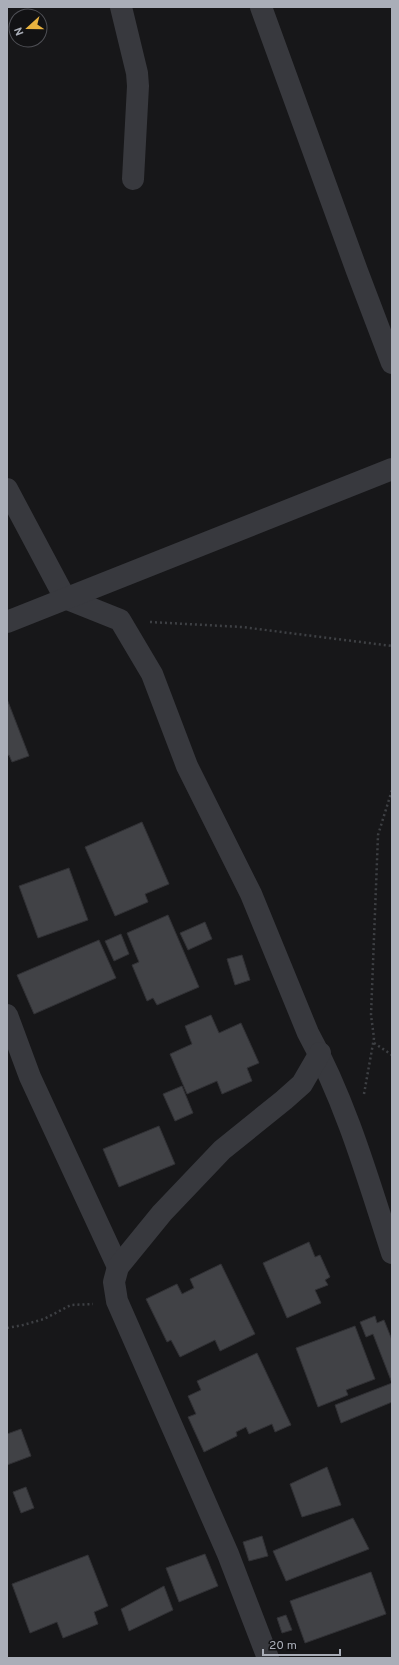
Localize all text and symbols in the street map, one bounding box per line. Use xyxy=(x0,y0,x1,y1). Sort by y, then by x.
north arrow xyxy=(8,8,48,48)
text: N xyxy=(12,25,28,37)
scale bar xyxy=(263,1631,340,1657)
text: 20 m xyxy=(269,1638,297,1654)

